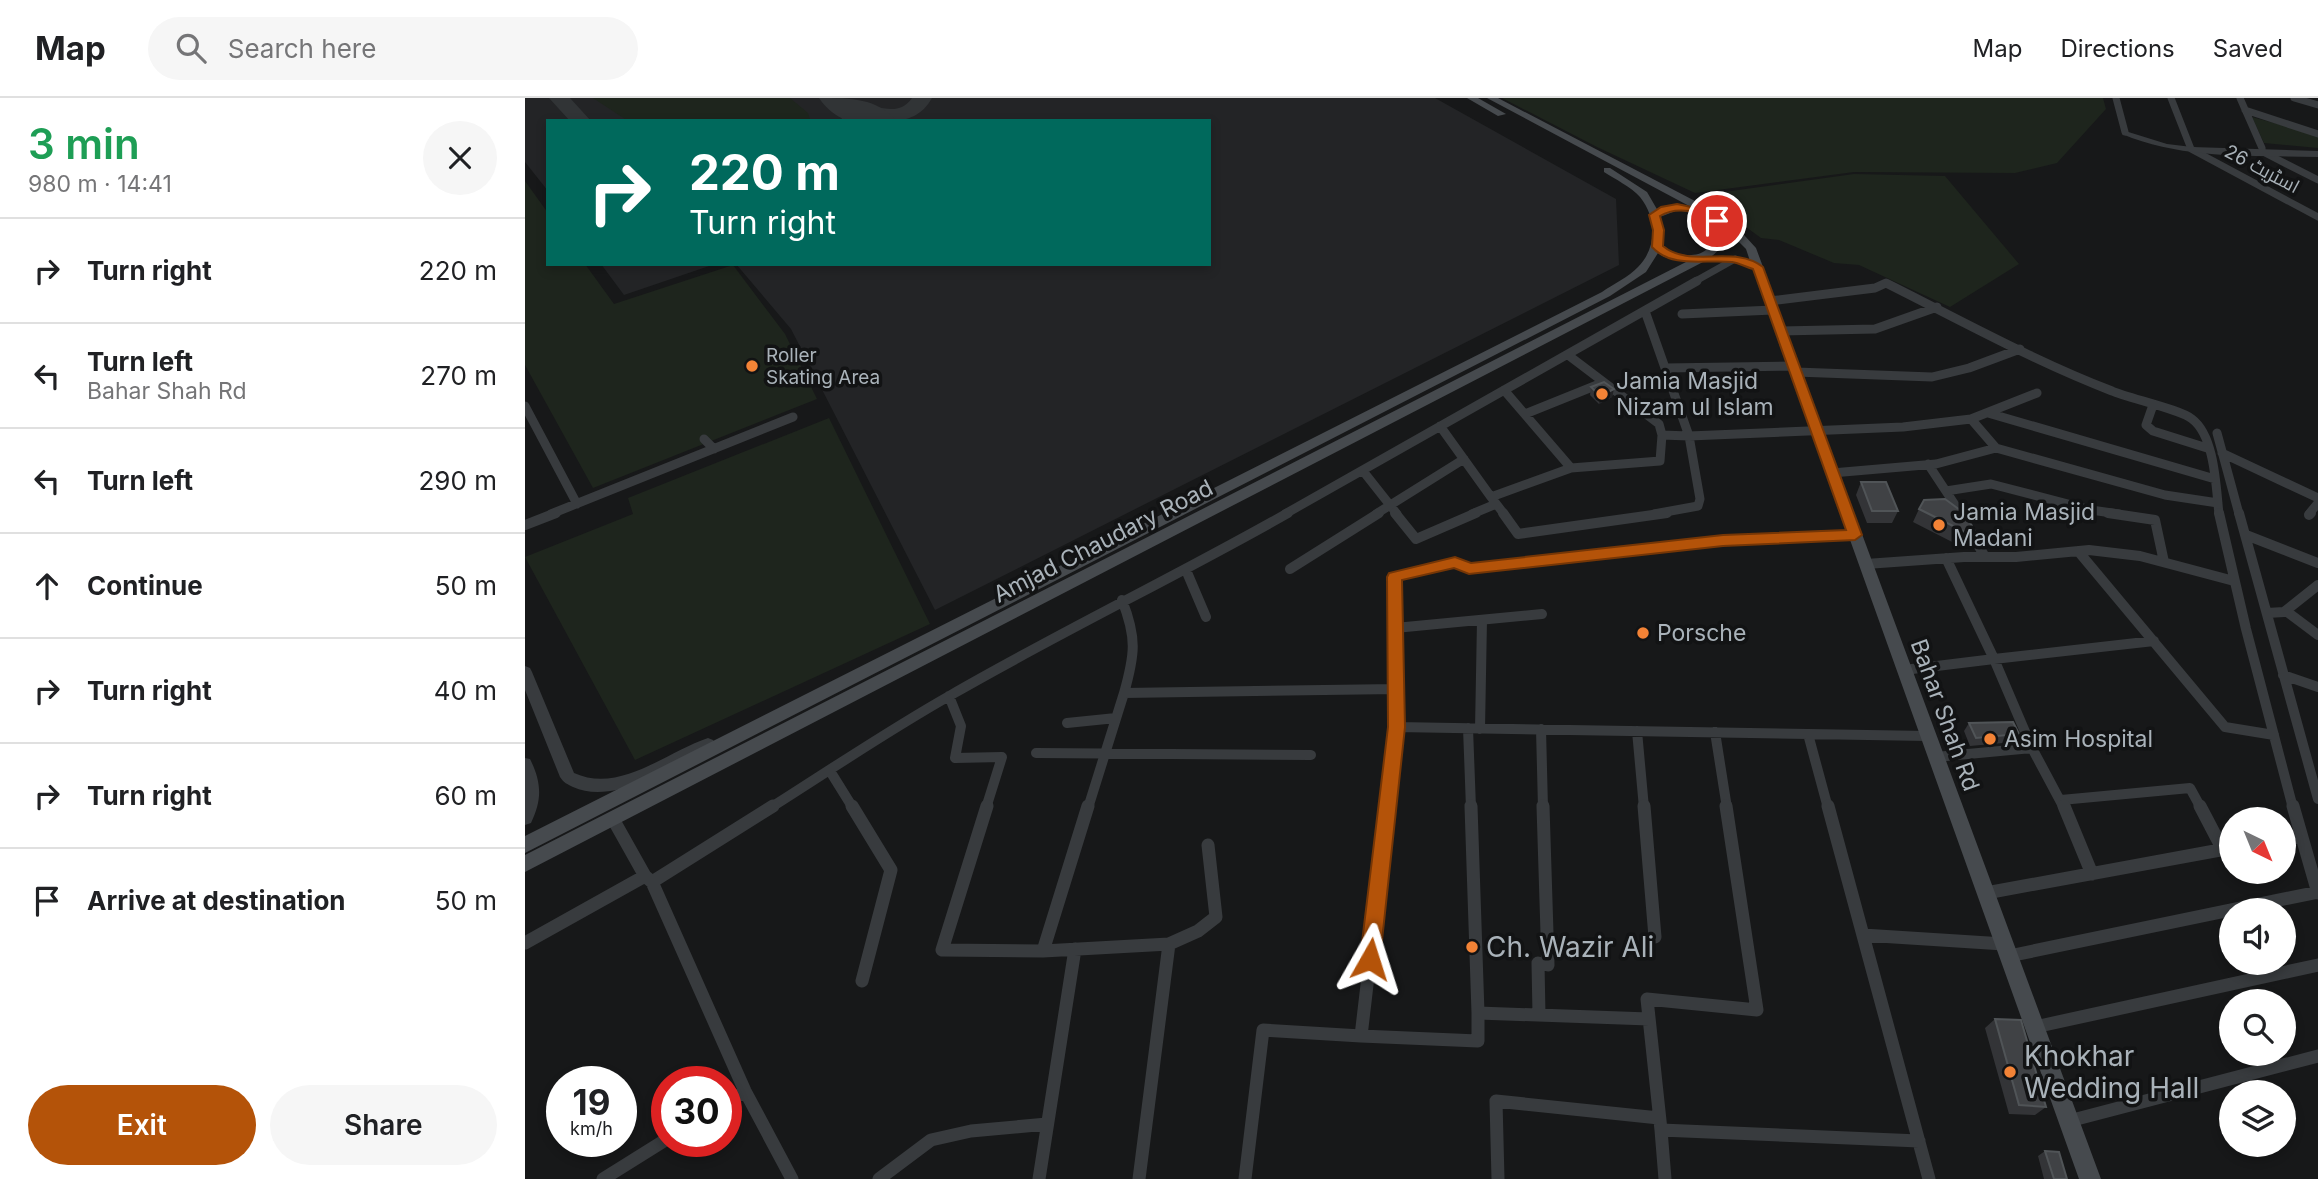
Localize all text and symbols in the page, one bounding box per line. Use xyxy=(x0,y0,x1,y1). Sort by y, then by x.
search box xyxy=(148,17,638,80)
text: Map xyxy=(35,28,106,68)
icon: search xyxy=(172,29,210,67)
text: Search here xyxy=(228,33,376,64)
text: Map xyxy=(1973,34,2022,63)
text: Directions xyxy=(2060,34,2175,63)
text: Saved xyxy=(2213,34,2283,63)
text: 3 min xyxy=(28,118,140,169)
button: close xyxy=(423,121,497,195)
street label: اسٹریٹ 26 xyxy=(2221,140,2303,198)
text: 220 m xyxy=(689,143,840,202)
icon: right xyxy=(574,147,665,238)
text: 980 m · 14:41 xyxy=(28,170,172,198)
pin xyxy=(1687,191,1747,251)
icon: arrive xyxy=(1698,202,1736,240)
text: Turn right xyxy=(689,203,836,242)
icon: right xyxy=(28,252,66,290)
text: Turn right xyxy=(87,255,212,286)
text: 220 m xyxy=(419,255,497,286)
place label: Roller Skating Area xyxy=(766,344,880,389)
text: Turn left xyxy=(87,346,193,377)
icon: left xyxy=(28,357,66,395)
marker: Roller Skating Area xyxy=(744,358,760,374)
text: 270 m xyxy=(420,360,497,391)
place label: Jamia Masjid Nizam ul Islam xyxy=(1616,367,1774,421)
text: Bahar Shah Rd xyxy=(87,377,247,405)
marker: Jamia Masjid Nizam ul Islam xyxy=(1594,386,1610,402)
icon: left xyxy=(28,462,66,500)
text: Turn left xyxy=(87,465,193,496)
text: 290 m xyxy=(419,465,497,496)
street label: Amjad Chaudary Road xyxy=(988,473,1218,609)
place label: Jamia Masjid Madani xyxy=(1953,498,2095,552)
marker: Jamia Masjid Madani xyxy=(1931,517,1947,533)
icon: ahead xyxy=(28,567,66,605)
text: Continue xyxy=(87,570,203,601)
text: 50 m xyxy=(435,570,497,601)
place label: Porsche xyxy=(1657,619,1746,647)
marker: Porsche xyxy=(1635,625,1651,641)
street label: Bahar Shah Rd xyxy=(1905,635,1985,795)
icon: right xyxy=(28,672,66,710)
text: Turn right xyxy=(87,675,212,706)
text: 40 m xyxy=(434,675,497,706)
place label: Asim Hospital xyxy=(2004,725,2153,753)
marker: Asim Hospital xyxy=(1982,731,1998,747)
icon: right xyxy=(28,777,66,815)
text: Turn right xyxy=(87,780,212,811)
text: 60 m xyxy=(434,780,497,811)
north arrow xyxy=(2219,807,2296,884)
map controls xyxy=(2219,807,2296,1157)
icon: arrive xyxy=(28,882,66,920)
text: Arrive at destination xyxy=(87,885,346,916)
text: 50 m xyxy=(435,885,497,916)
button: sound xyxy=(2219,898,2296,975)
position arrow xyxy=(1333,922,1407,996)
place label: Ch. Wazir Ali xyxy=(1486,930,1654,964)
marker: Ch. Wazir Ali xyxy=(1464,939,1480,955)
button: search xyxy=(2219,989,2296,1066)
place label: Khokhar Wedding Hall xyxy=(2024,1039,2199,1105)
marker: Khokhar Wedding Hall xyxy=(2002,1064,2018,1080)
speed limit sign: 30 xyxy=(651,1066,742,1157)
button: layers xyxy=(2219,1080,2296,1157)
text: 19 xyxy=(573,1081,610,1123)
button: Exit xyxy=(28,1085,256,1165)
button: Share xyxy=(270,1085,497,1165)
text: km/h xyxy=(570,1118,613,1139)

